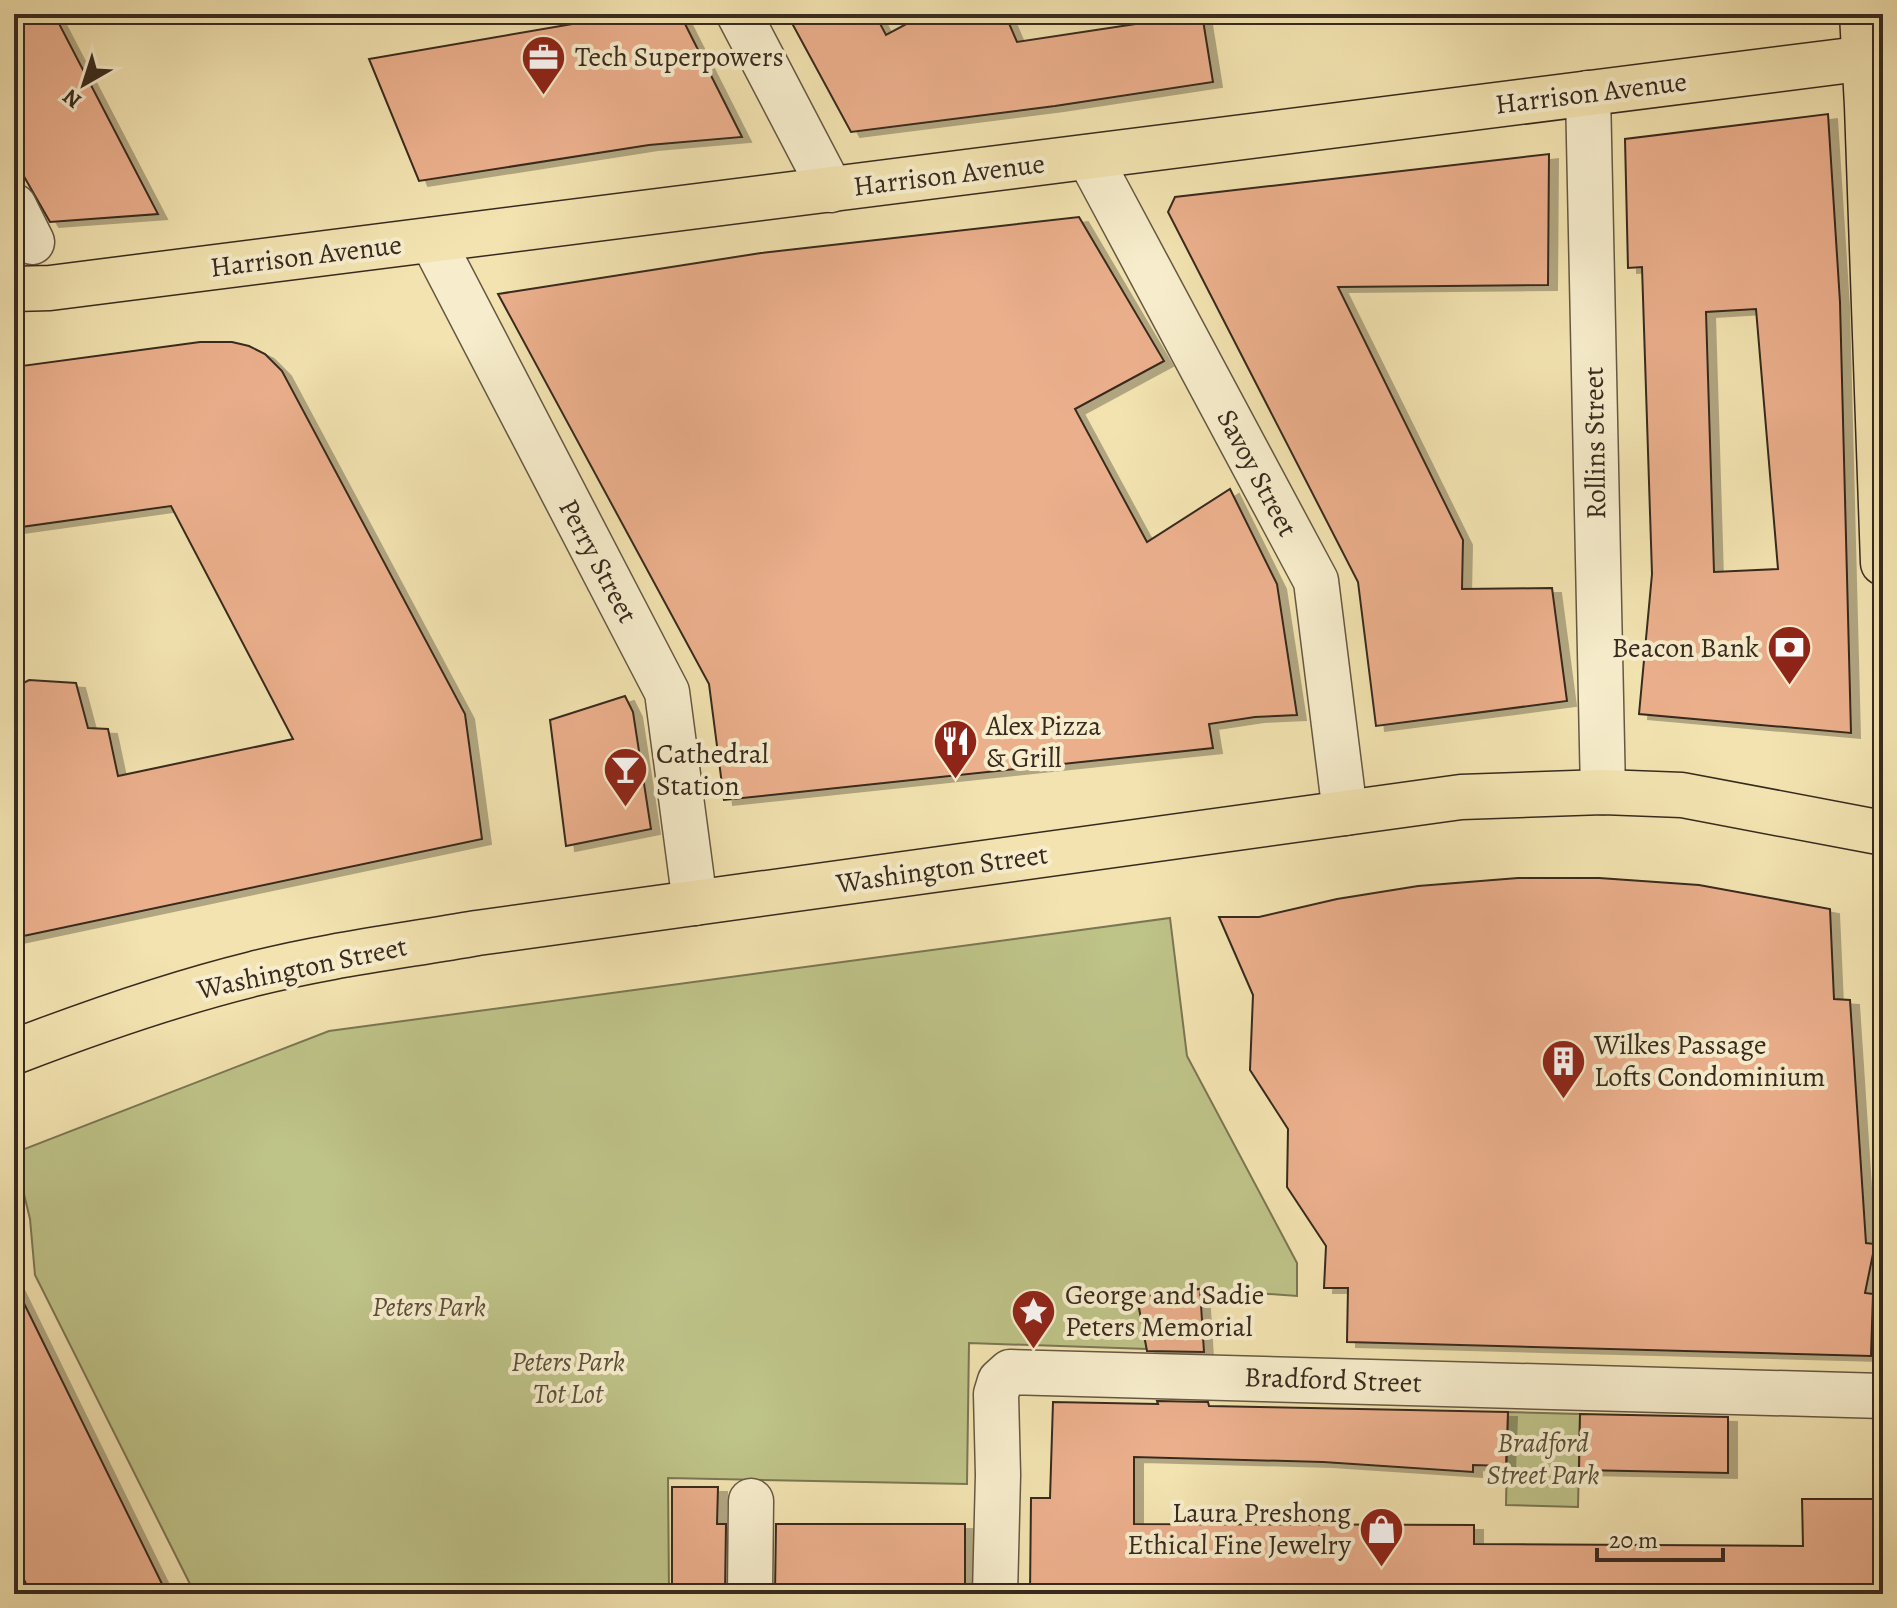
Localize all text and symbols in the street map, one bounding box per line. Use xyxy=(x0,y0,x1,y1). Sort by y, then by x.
office icon: Tech Superpowers xyxy=(520,33,568,96)
place label: Tech Superpowers xyxy=(575,38,784,76)
north arrow xyxy=(44,44,124,124)
street label: Harrison Avenue xyxy=(1493,62,1689,124)
text: N xyxy=(56,82,88,115)
street label: Harrison Avenue xyxy=(851,144,1047,206)
street label: Harrison Avenue xyxy=(208,225,404,287)
street label: Rollins Street xyxy=(1575,366,1615,520)
street label: Savoy Street xyxy=(1208,403,1306,543)
street label: Perry Street xyxy=(549,492,647,630)
bank icon: Beacon Bank xyxy=(1766,624,1814,687)
place label: Beacon Bank xyxy=(1612,629,1759,667)
place label: Alex Pizza & Grill xyxy=(985,707,1101,777)
restaurant icon: Alex Pizza & Grill xyxy=(931,718,979,781)
place label: Cathedral Station xyxy=(656,735,769,805)
bar icon: Cathedral Station xyxy=(601,746,649,809)
street label: Washington Street xyxy=(833,835,1050,903)
street label: Washington Street xyxy=(193,927,410,1009)
place label: Wilkes Passage Lofts Condominium xyxy=(1593,1026,1825,1096)
building icon: Wilkes Passage Lofts Condominium xyxy=(1539,1037,1587,1100)
place label: George and Sadie Peters Memorial xyxy=(1065,1276,1264,1346)
place icon: George and Sadie Peters Memorial xyxy=(1010,1287,1058,1350)
park label: Peters Park xyxy=(372,1288,486,1326)
park label: Peters Park Tot Lot xyxy=(511,1343,625,1413)
street label: Bradford Street xyxy=(1244,1358,1422,1402)
park label: Bradford Street Park xyxy=(1487,1424,1599,1494)
place label: Laura Preshong Ethical Fine Jewelry xyxy=(1127,1494,1352,1564)
shop icon: Laura Preshong Ethical Fine Jewelry xyxy=(1358,1505,1406,1568)
scale bar xyxy=(1597,1512,1723,1562)
text: 20 m xyxy=(1609,1524,1658,1556)

